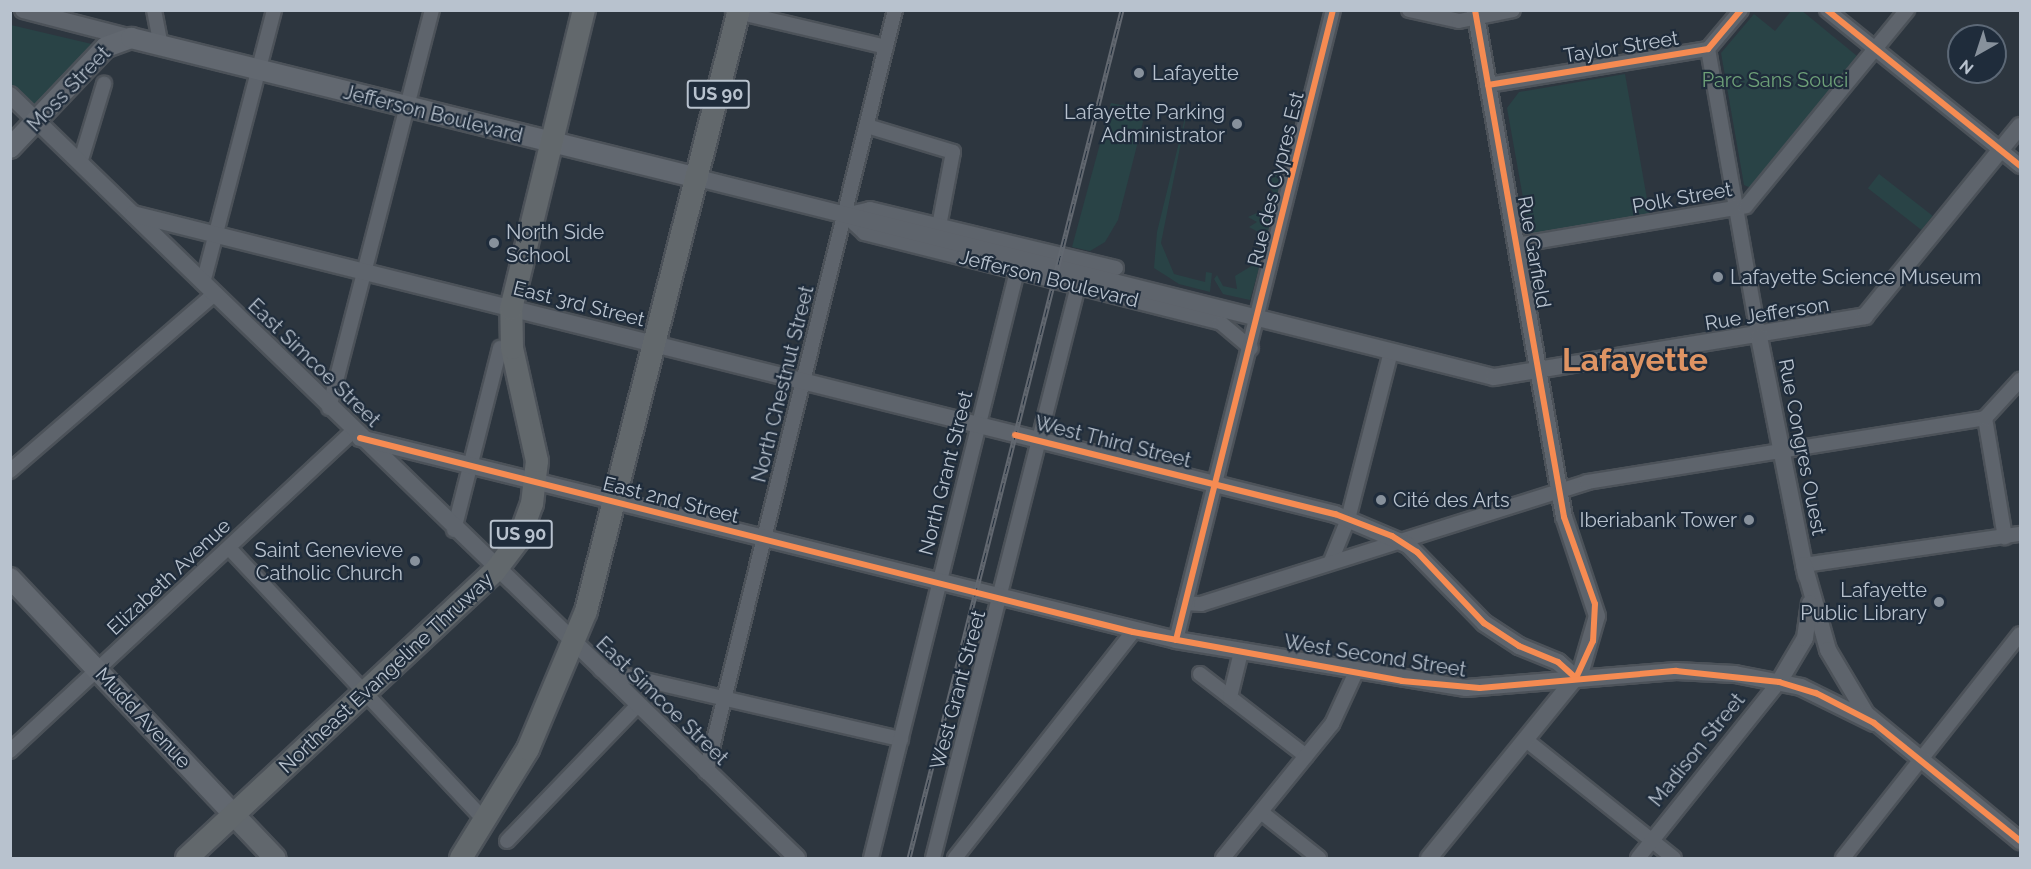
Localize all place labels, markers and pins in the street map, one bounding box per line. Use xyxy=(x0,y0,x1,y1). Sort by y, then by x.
place label: Lafayette xyxy=(1152,61,1239,85)
marker: Lafayette xyxy=(1130,64,1148,82)
place label: Lafayette Parking Administrator xyxy=(1064,100,1225,147)
marker: Lafayette Parking Administrator xyxy=(1230,117,1244,131)
place label: North Side School xyxy=(506,220,604,267)
marker: North Side School xyxy=(487,236,501,250)
place label: Lafayette Science Museum xyxy=(1730,265,1981,289)
marker: Lafayette Science Museum xyxy=(1711,270,1725,284)
place label: Cité des Arts xyxy=(1393,488,1510,512)
marker: Cité des Arts xyxy=(1374,493,1388,507)
place label: Iberiabank Tower xyxy=(1579,508,1737,532)
marker: Iberiabank Tower xyxy=(1742,513,1756,527)
place label: Saint Genevieve Catholic Church xyxy=(255,538,403,585)
marker: Saint Genevieve Catholic Church xyxy=(408,554,422,568)
place label: Lafayette Public Library xyxy=(1800,578,1927,625)
marker: Lafayette Public Library xyxy=(1932,595,1946,609)

